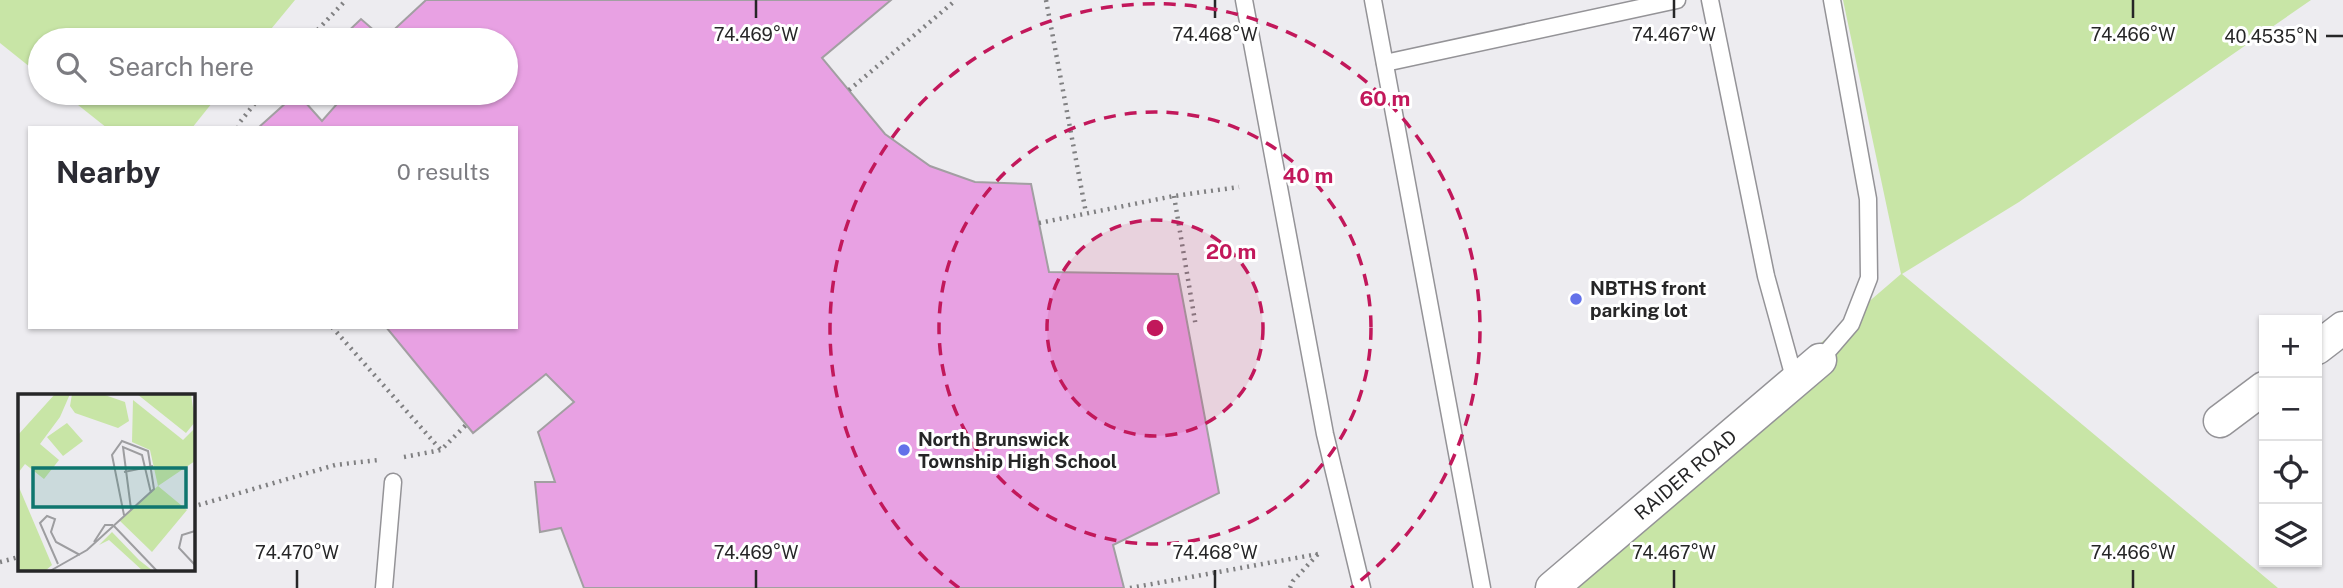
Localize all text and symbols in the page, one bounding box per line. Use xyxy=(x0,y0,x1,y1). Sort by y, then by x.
text: 74.469°W xyxy=(714,24,798,45)
text: 74.468°W xyxy=(1172,24,1258,45)
text: 74.467°W xyxy=(1632,24,1716,45)
text: 74.466°W xyxy=(2091,24,2175,45)
text: 40.4535°N xyxy=(2224,26,2318,47)
search box xyxy=(28,28,518,105)
icon: search xyxy=(52,48,90,86)
text: Search here xyxy=(108,51,254,82)
text: 60 m xyxy=(1360,86,1410,111)
text: Nearby xyxy=(56,154,160,190)
text: 0 results xyxy=(397,158,490,185)
text: 40 m xyxy=(1283,163,1333,188)
text: 20 m xyxy=(1206,239,1256,264)
place label: NBTHS front parking lot xyxy=(1590,277,1707,321)
marker: NBTHS front parking lot xyxy=(1568,291,1584,307)
map controls xyxy=(2259,315,2322,567)
button: + xyxy=(2259,315,2322,378)
centre of rings xyxy=(1143,316,1167,340)
button: − xyxy=(2259,378,2322,441)
inset map xyxy=(18,394,194,570)
street label: RAIDER ROAD xyxy=(1630,425,1741,524)
place label: North Brunswick Township High School xyxy=(918,428,1117,472)
button: locate xyxy=(2259,441,2322,504)
marker: North Brunswick Township High School xyxy=(896,442,912,458)
button: layers xyxy=(2259,504,2322,567)
text: 74.470°W xyxy=(255,542,339,563)
text: 74.469°W xyxy=(714,542,798,563)
text: 74.468°W xyxy=(1172,542,1258,563)
text: 74.467°W xyxy=(1632,542,1716,563)
text: 74.466°W xyxy=(2091,542,2175,563)

